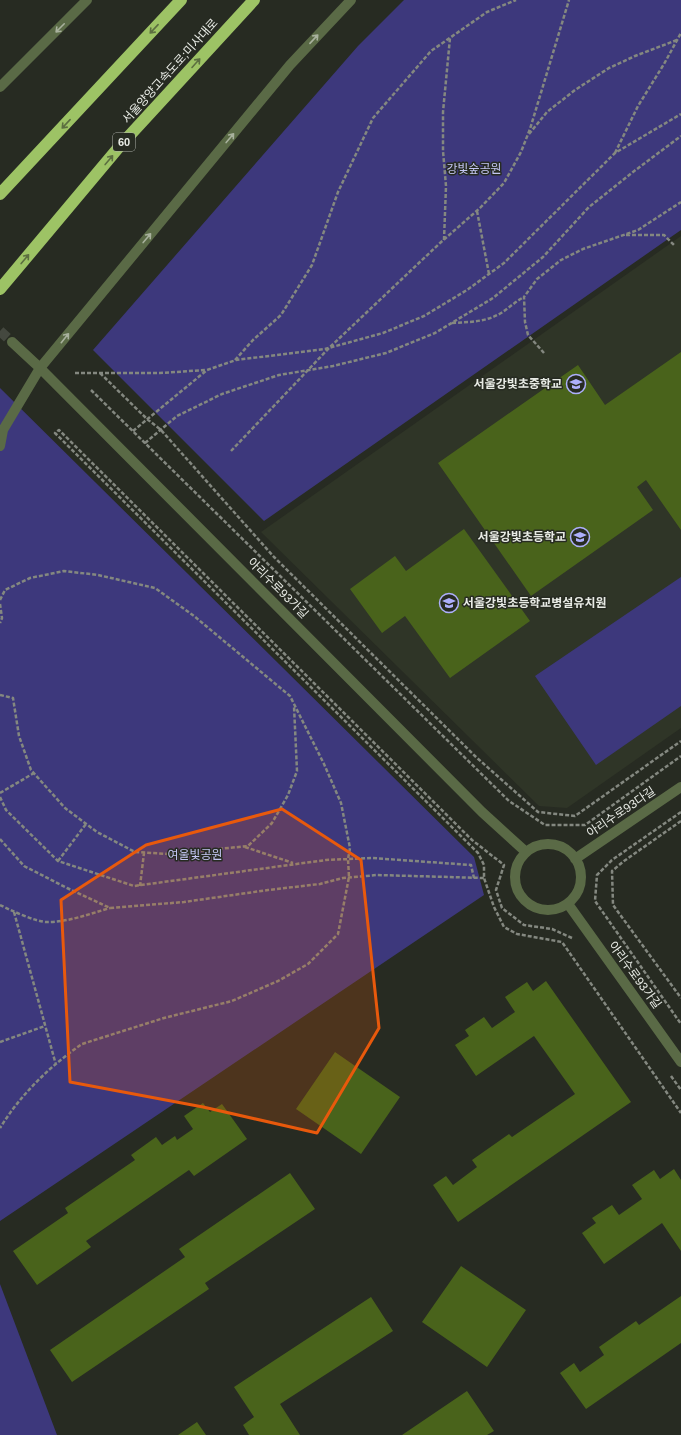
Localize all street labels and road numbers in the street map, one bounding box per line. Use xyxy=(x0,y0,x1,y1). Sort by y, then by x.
street label: 서울양양고속도로;미사대로 xyxy=(119,16,221,126)
road number: 60 xyxy=(113,133,135,151)
street label: 아리수로93가길 xyxy=(245,555,311,621)
street label: 아리수로93다길 xyxy=(584,784,658,840)
street label: 아리수로93가길 xyxy=(606,939,664,1011)

